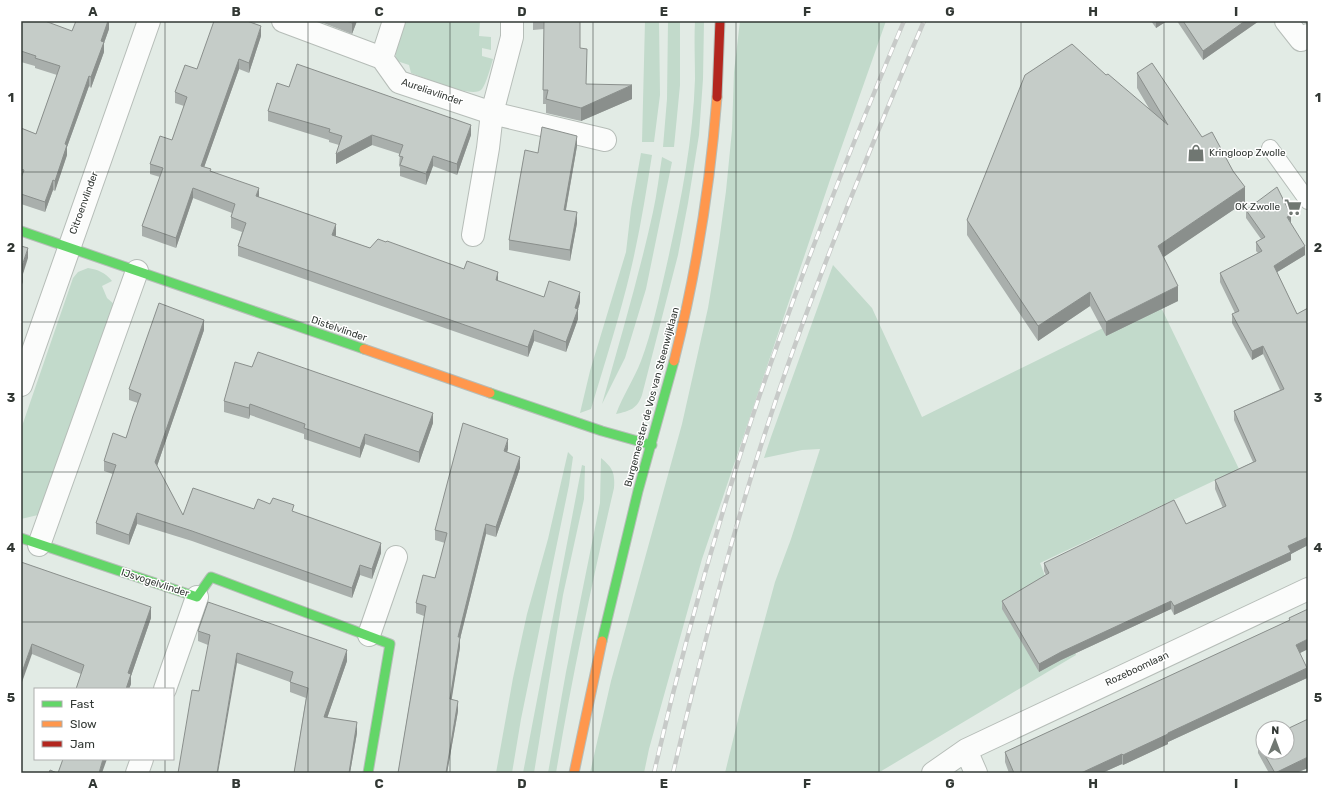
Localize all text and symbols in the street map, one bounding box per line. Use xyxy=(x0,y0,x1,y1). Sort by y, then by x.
text: A xyxy=(88,4,98,19)
text: B xyxy=(231,4,241,19)
text: C xyxy=(374,4,384,19)
text: D xyxy=(517,4,527,19)
text: E xyxy=(660,4,668,19)
text: F xyxy=(803,4,811,19)
text: G xyxy=(945,4,955,19)
text: H xyxy=(1088,4,1098,19)
text: I xyxy=(1234,4,1238,19)
street label: Aureliavlinder xyxy=(400,76,464,108)
text: 1 xyxy=(8,90,14,105)
text: 1 xyxy=(1315,90,1321,105)
shop icon: Kringloop Zwolle xyxy=(1186,143,1206,163)
place label: Kringloop Zwolle xyxy=(1209,147,1286,159)
street label: Citroenvlinder xyxy=(67,170,101,236)
supermarket icon: OK Zwolle xyxy=(1283,197,1303,217)
place label: OK Zwolle xyxy=(1235,201,1280,213)
text: 2 xyxy=(7,240,15,255)
text: 2 xyxy=(1314,240,1322,255)
street label: Burgemeester de Vos van Steenwijklaan xyxy=(622,306,682,488)
street label: Distelvlinder xyxy=(310,314,369,344)
text: 3 xyxy=(7,390,16,405)
text: 3 xyxy=(1314,390,1323,405)
text: 4 xyxy=(7,540,16,555)
text: 4 xyxy=(1314,540,1323,555)
street label: IJsvogelvlinder xyxy=(119,566,191,600)
street label: Rozeboomlaan xyxy=(1103,649,1171,689)
legend xyxy=(34,688,174,760)
text: 5 xyxy=(7,690,15,705)
text: 5 xyxy=(1314,690,1322,705)
text: Fast xyxy=(70,697,94,711)
text: Slow xyxy=(70,717,97,731)
north arrow xyxy=(1255,720,1295,760)
text: N xyxy=(1271,724,1279,737)
text: Jam xyxy=(70,737,95,751)
text: A xyxy=(88,776,98,791)
text: B xyxy=(231,776,241,791)
text: C xyxy=(374,776,384,791)
text: D xyxy=(517,776,527,791)
text: E xyxy=(660,776,668,791)
text: F xyxy=(803,776,811,791)
text: G xyxy=(945,776,955,791)
text: H xyxy=(1088,776,1098,791)
text: I xyxy=(1234,776,1238,791)

